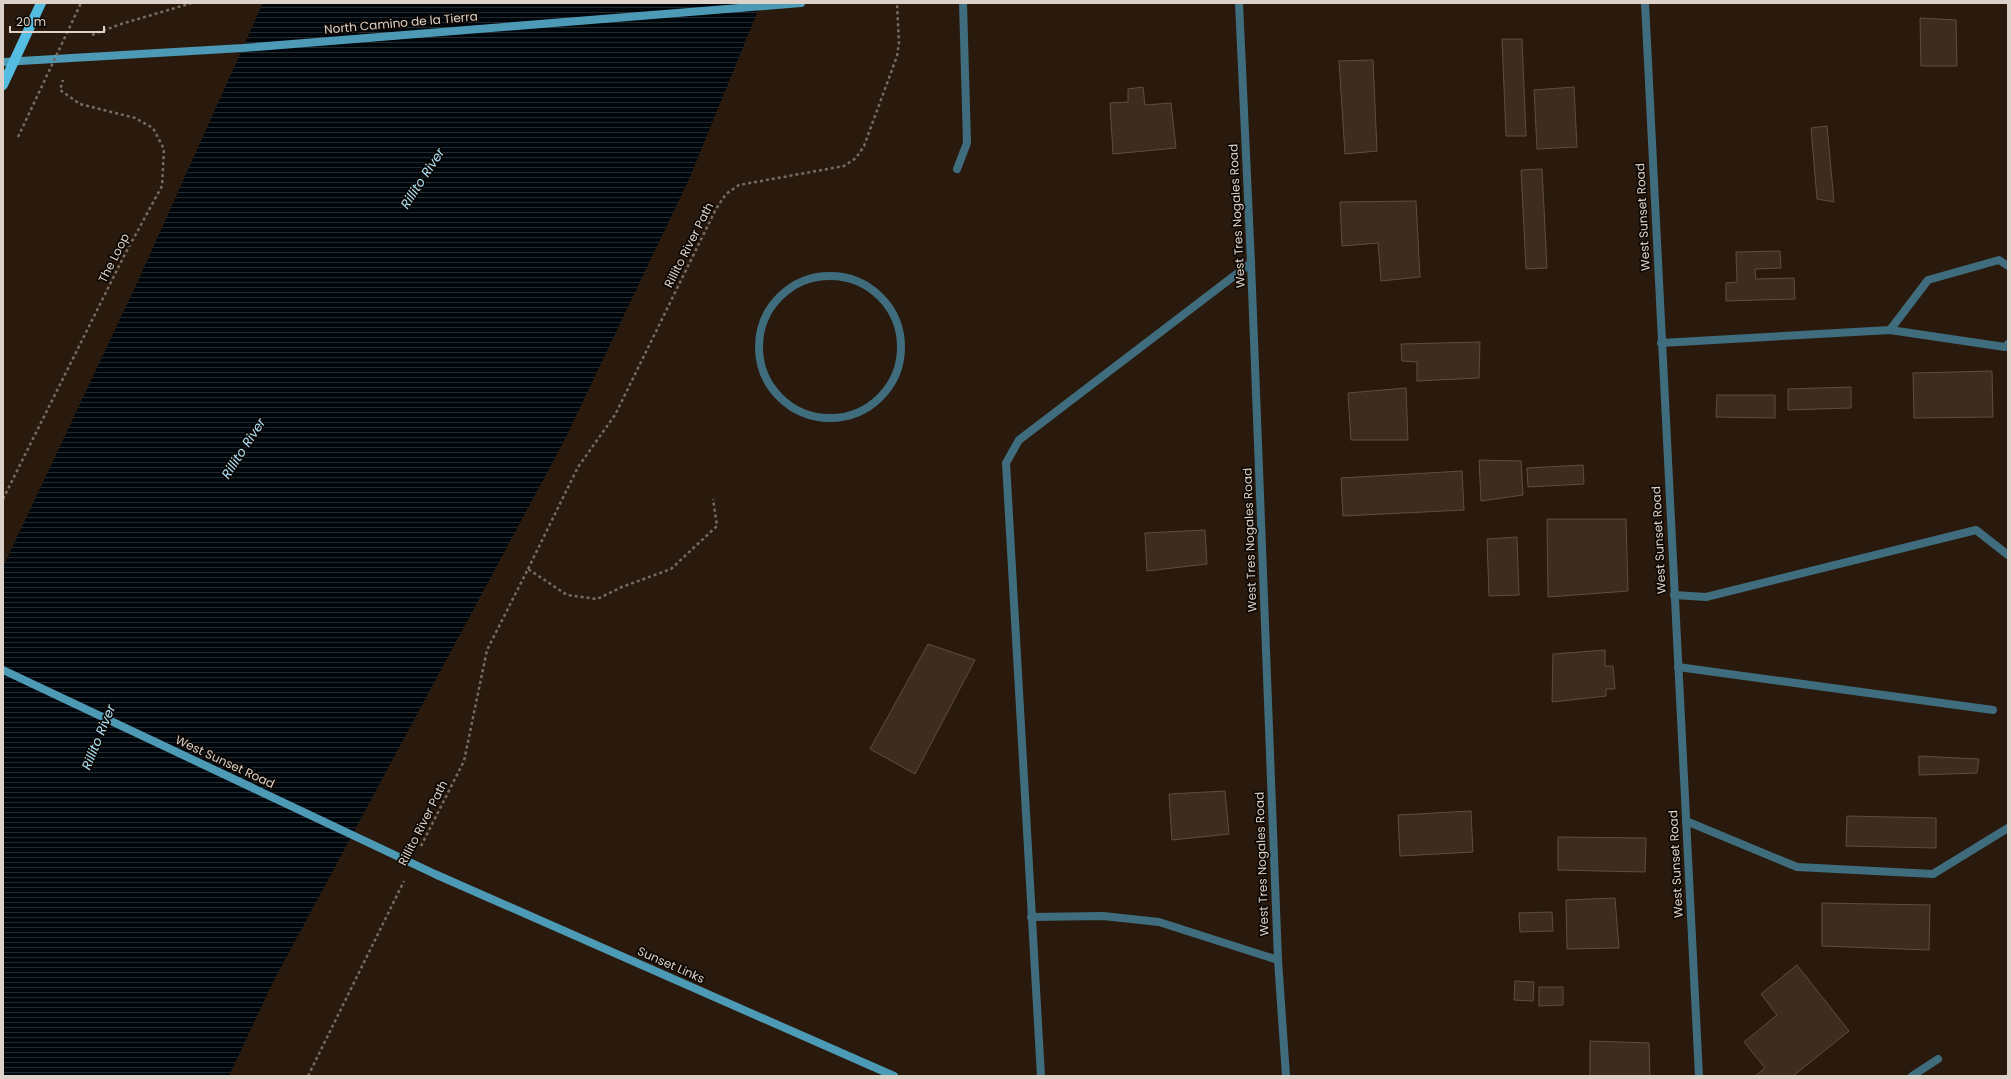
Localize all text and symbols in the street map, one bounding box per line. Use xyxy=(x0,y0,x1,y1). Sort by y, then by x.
street label: North Camino de la Tierra xyxy=(323,7,478,38)
scale bar xyxy=(10,8,104,34)
text: 20 m xyxy=(16,13,46,30)
water label: Rillito River xyxy=(396,143,450,212)
street label: West Tres Nogales Road xyxy=(1224,144,1249,289)
street label: West Sunset Road xyxy=(1631,163,1654,271)
street label: Rillito River Path xyxy=(660,199,717,290)
street label: The Loop xyxy=(94,230,133,285)
water label: Rillito River xyxy=(217,413,271,482)
street label: West Tres Nogales Road xyxy=(1238,468,1261,612)
street label: West Sunset Road xyxy=(1647,486,1670,594)
water label: Rillito River xyxy=(77,701,121,773)
street label: West Sunset Road xyxy=(173,731,278,792)
street label: Rillito River Path xyxy=(394,777,451,868)
street label: West Tres Nogales Road xyxy=(1250,792,1273,936)
street label: West Sunset Road xyxy=(1664,810,1687,918)
street label: Sunset Links xyxy=(635,942,708,987)

